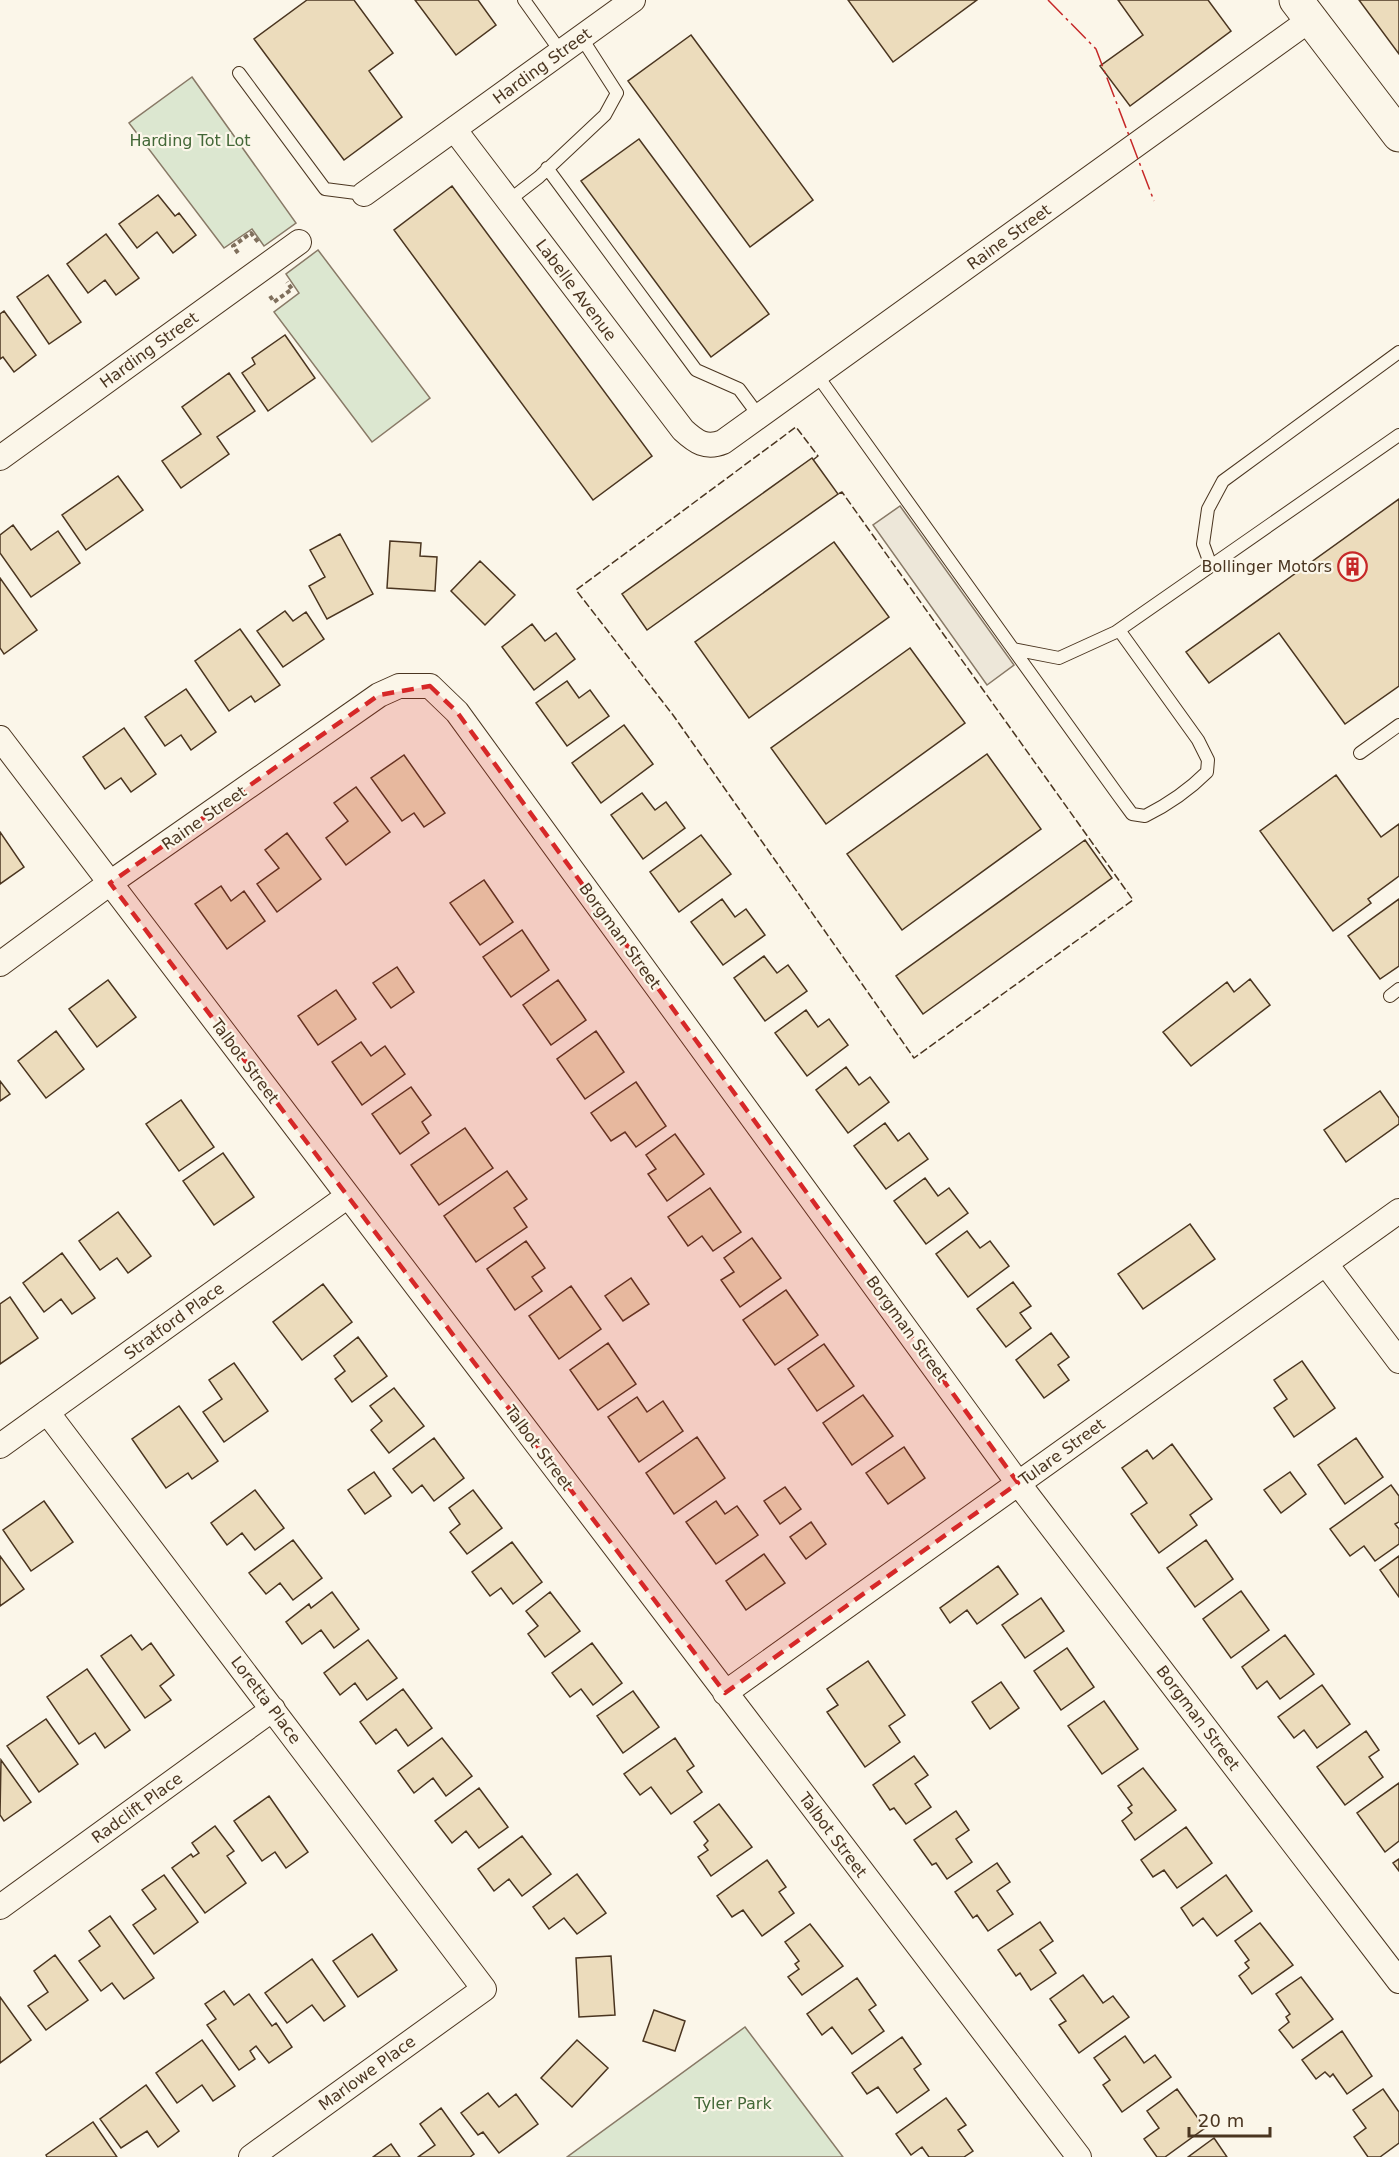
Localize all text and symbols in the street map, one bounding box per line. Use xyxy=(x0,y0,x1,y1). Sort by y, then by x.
street label: Harding Street xyxy=(489,24,595,108)
park label: Harding Tot Lot xyxy=(129,131,251,150)
street label: Raine Street xyxy=(963,200,1055,274)
street label: Labelle Avenue xyxy=(532,236,620,344)
street label: Harding Street xyxy=(96,308,202,392)
building icon: Bollinger Motors xyxy=(1337,550,1369,582)
place label: Bollinger Motors xyxy=(1202,557,1332,576)
street label: Raine Street xyxy=(158,782,250,854)
street label: Borgman Street xyxy=(575,879,665,993)
street label: Talbot Street xyxy=(206,1014,283,1107)
street label: Borgman Street xyxy=(862,1272,952,1386)
street label: Stratford Place xyxy=(120,1278,228,1364)
street label: Talbot Street xyxy=(500,1401,577,1494)
street label: Tulare Street xyxy=(1015,1414,1109,1490)
street label: Loretta Place xyxy=(227,1653,305,1747)
street label: Borgman Street xyxy=(1152,1662,1244,1774)
street label: Radclift Place xyxy=(88,1769,186,1847)
street label: Talbot Street xyxy=(794,1788,871,1881)
street label: Marlowe Place xyxy=(315,2032,419,2114)
park label: Tyler Park xyxy=(693,2094,772,2113)
scale bar xyxy=(1189,2100,1270,2138)
text: 20 m xyxy=(1198,2110,1244,2131)

